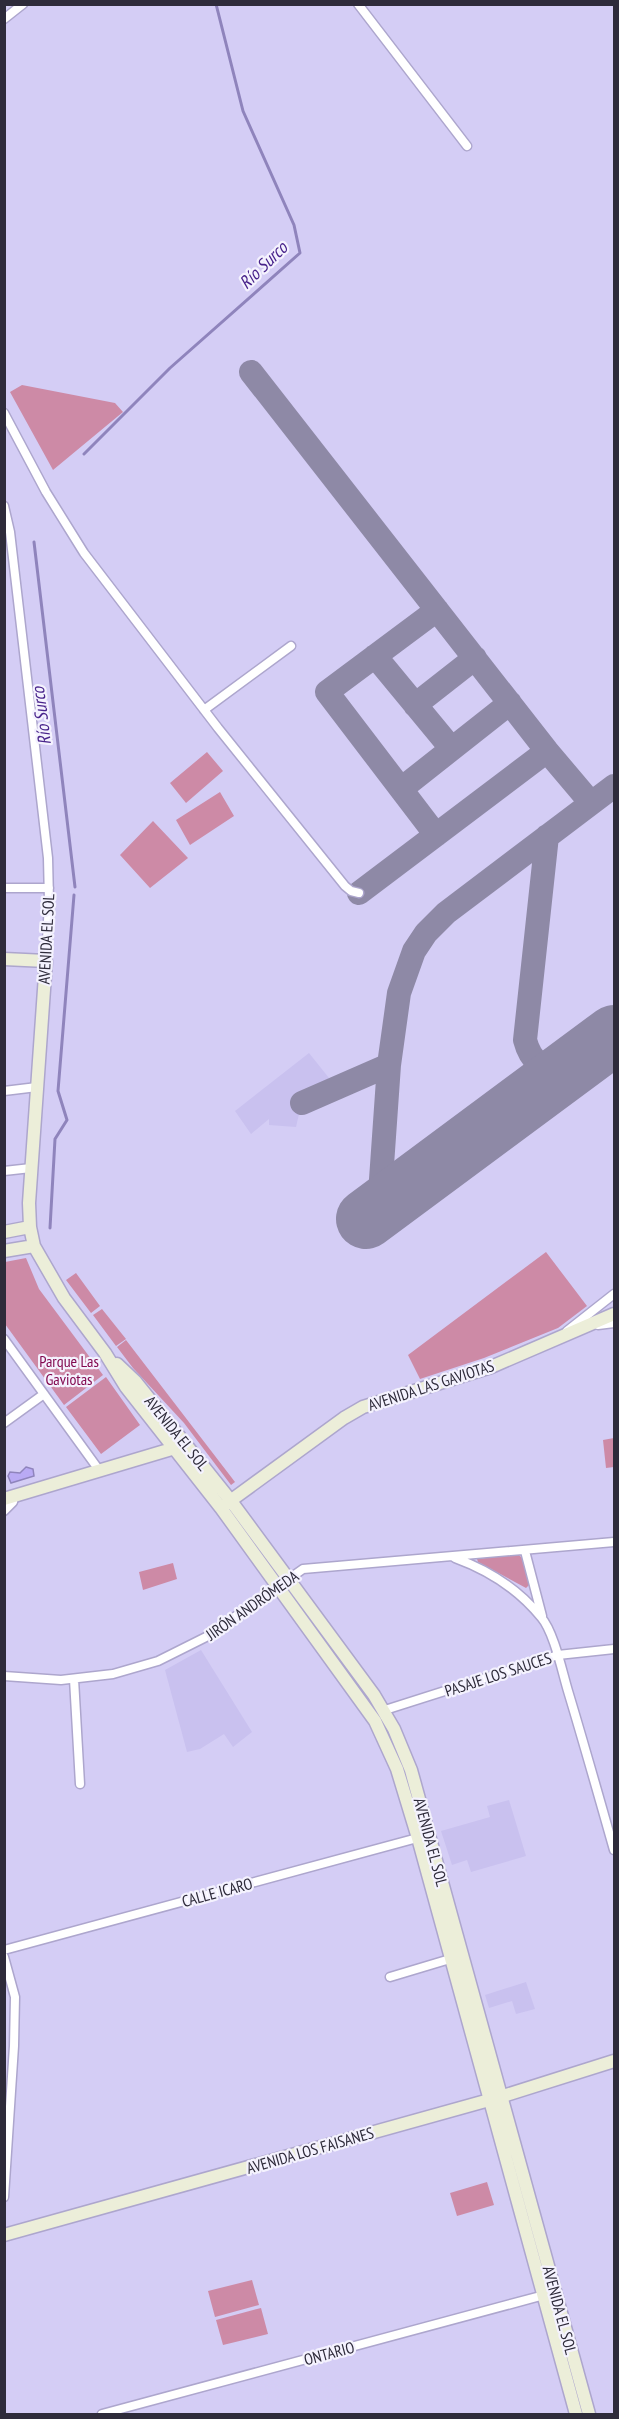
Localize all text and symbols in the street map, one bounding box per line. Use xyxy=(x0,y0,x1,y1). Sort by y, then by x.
water label: Río Surco xyxy=(234,236,293,294)
water label: Río Surco xyxy=(26,684,56,746)
street label: AVENIDA EL SOL xyxy=(34,893,58,985)
park label: Parque Las Gaviotas xyxy=(39,1351,99,1389)
street label: AVENIDA LAS GAVIOTAS xyxy=(365,1355,497,1415)
street label: AVENIDA EL SOL xyxy=(141,1391,214,1475)
street label: JIRÓN ANDRÓMEDA xyxy=(201,1565,303,1645)
street label: PASAJE LOS SAUCES xyxy=(442,1647,554,1701)
street label: AVENIDA EL SOL xyxy=(410,1796,452,1889)
street label: CALLE ICARO xyxy=(180,1873,255,1911)
street label: AVENIDA LOS FAISANES xyxy=(244,2122,376,2178)
street label: AVENIDA EL SOL xyxy=(539,2264,581,2357)
street label: ONTARIO xyxy=(302,2337,357,2369)

